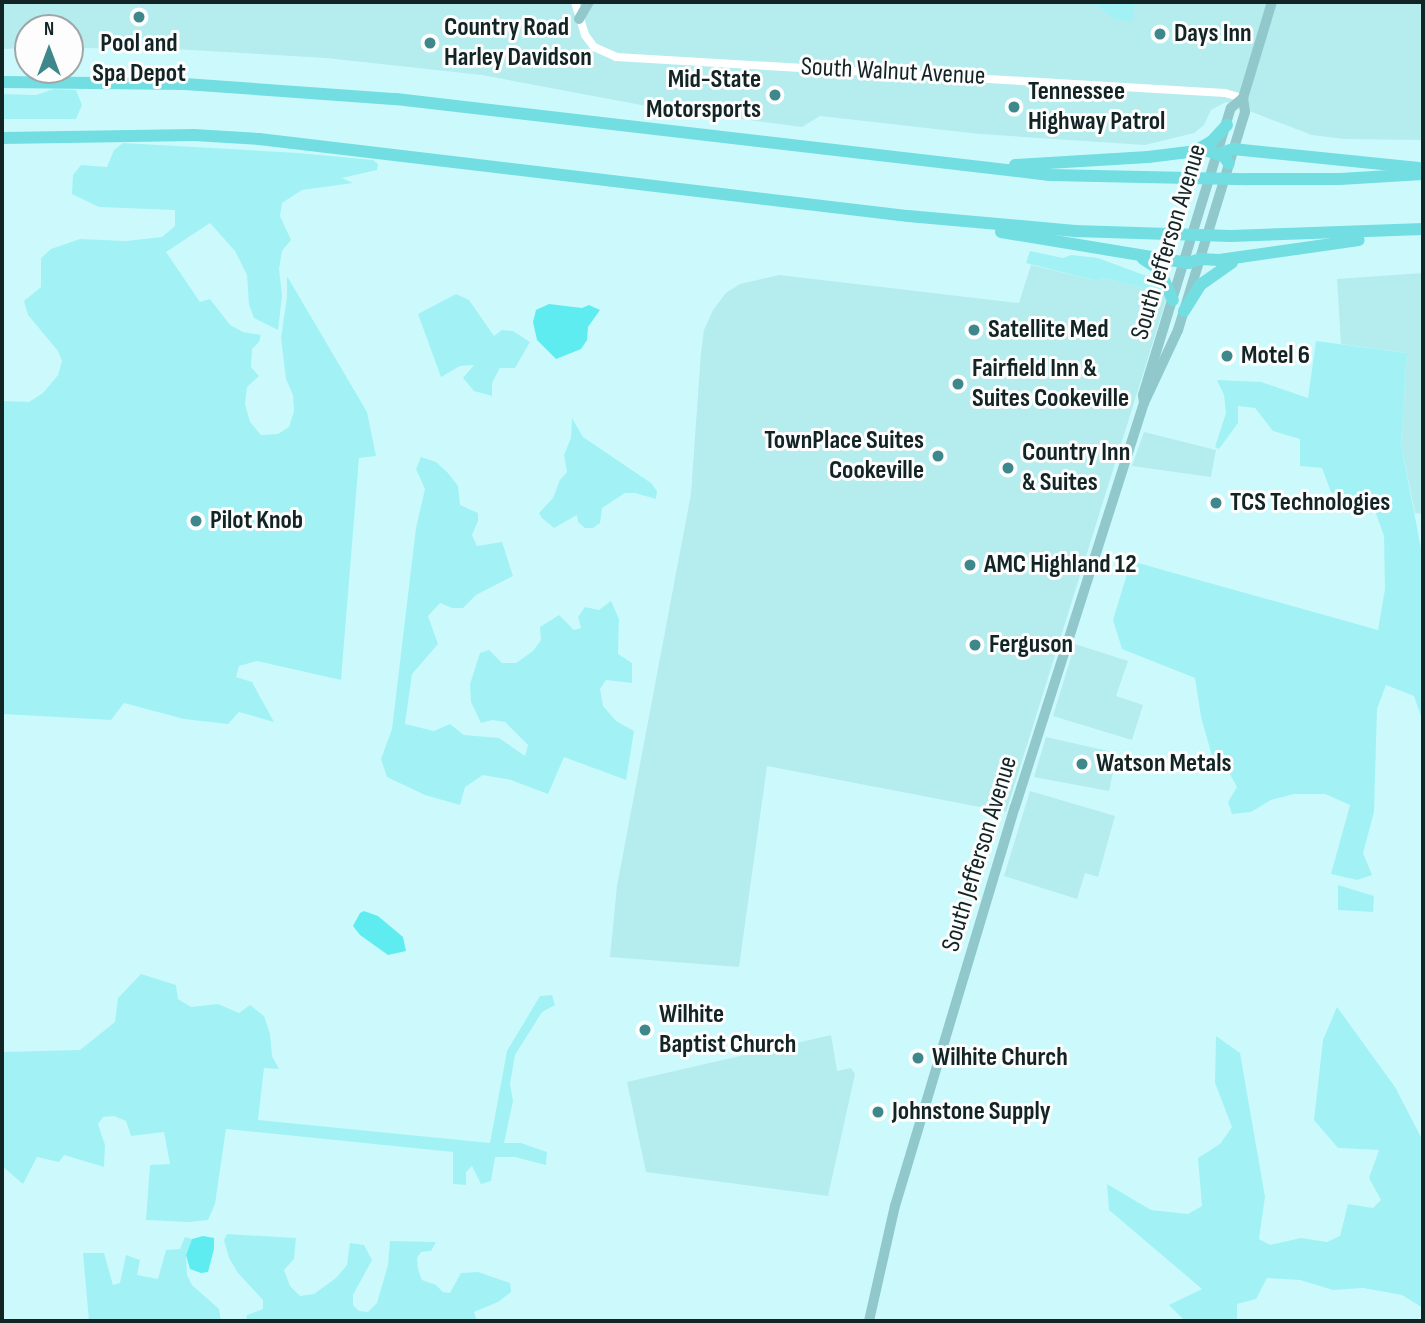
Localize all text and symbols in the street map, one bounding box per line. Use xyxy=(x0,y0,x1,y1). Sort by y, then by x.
marker: Pool and Spa Depot xyxy=(131,9,147,25)
place label: Country Road Harley Davidson xyxy=(444,12,592,74)
north arrow xyxy=(14,14,84,84)
text: N xyxy=(44,18,54,41)
place label: Days Inn xyxy=(1174,18,1252,50)
marker: Days Inn xyxy=(1152,26,1168,42)
place label: Pool and Spa Depot xyxy=(92,28,186,90)
marker: Country Road Harley Davidson xyxy=(422,35,438,51)
street label: South Walnut Avenue xyxy=(800,52,986,92)
place label: Mid-State Motorsports xyxy=(646,64,761,126)
place label: Tennessee Highway Patrol xyxy=(1028,76,1165,138)
marker: Mid-State Motorsports xyxy=(767,87,783,103)
marker: Tennessee Highway Patrol xyxy=(1006,99,1022,115)
street label: South Jefferson Avenue xyxy=(1124,141,1214,343)
place label: Satellite Med xyxy=(988,314,1109,346)
marker: Satellite Med xyxy=(966,322,982,338)
place label: Motel 6 xyxy=(1241,340,1310,372)
marker: Motel 6 xyxy=(1219,348,1235,364)
place label: Fairfield Inn & Suites Cookeville xyxy=(972,353,1129,414)
marker: Fairfield Inn & Suites Cookeville xyxy=(950,376,966,392)
place label: TownPlace Suites Cookeville xyxy=(764,425,924,486)
place label: Country Inn & Suites xyxy=(1022,437,1130,498)
marker: TownPlace Suites Cookeville xyxy=(930,448,946,464)
marker: Country Inn & Suites xyxy=(1000,460,1016,476)
place label: TCS Technologies xyxy=(1230,487,1390,519)
marker: TCS Technologies xyxy=(1208,495,1224,511)
place label: Pilot Knob xyxy=(210,505,303,537)
marker: Pilot Knob xyxy=(188,513,204,529)
place label: AMC Highland 12 xyxy=(984,549,1137,581)
marker: AMC Highland 12 xyxy=(962,557,978,573)
place label: Ferguson xyxy=(989,629,1073,661)
marker: Ferguson xyxy=(967,637,983,653)
place label: Watson Metals xyxy=(1096,748,1231,780)
street label: South Jefferson Avenue xyxy=(935,753,1025,955)
marker: Watson Metals xyxy=(1074,756,1090,772)
place label: Wilhite Baptist Church xyxy=(659,999,796,1060)
marker: Wilhite Baptist Church xyxy=(637,1022,653,1038)
place label: Wilhite Church xyxy=(932,1042,1068,1074)
marker: Wilhite Church xyxy=(910,1050,926,1066)
place label: Johnstone Supply xyxy=(892,1096,1050,1128)
marker: Johnstone Supply xyxy=(870,1104,886,1120)

